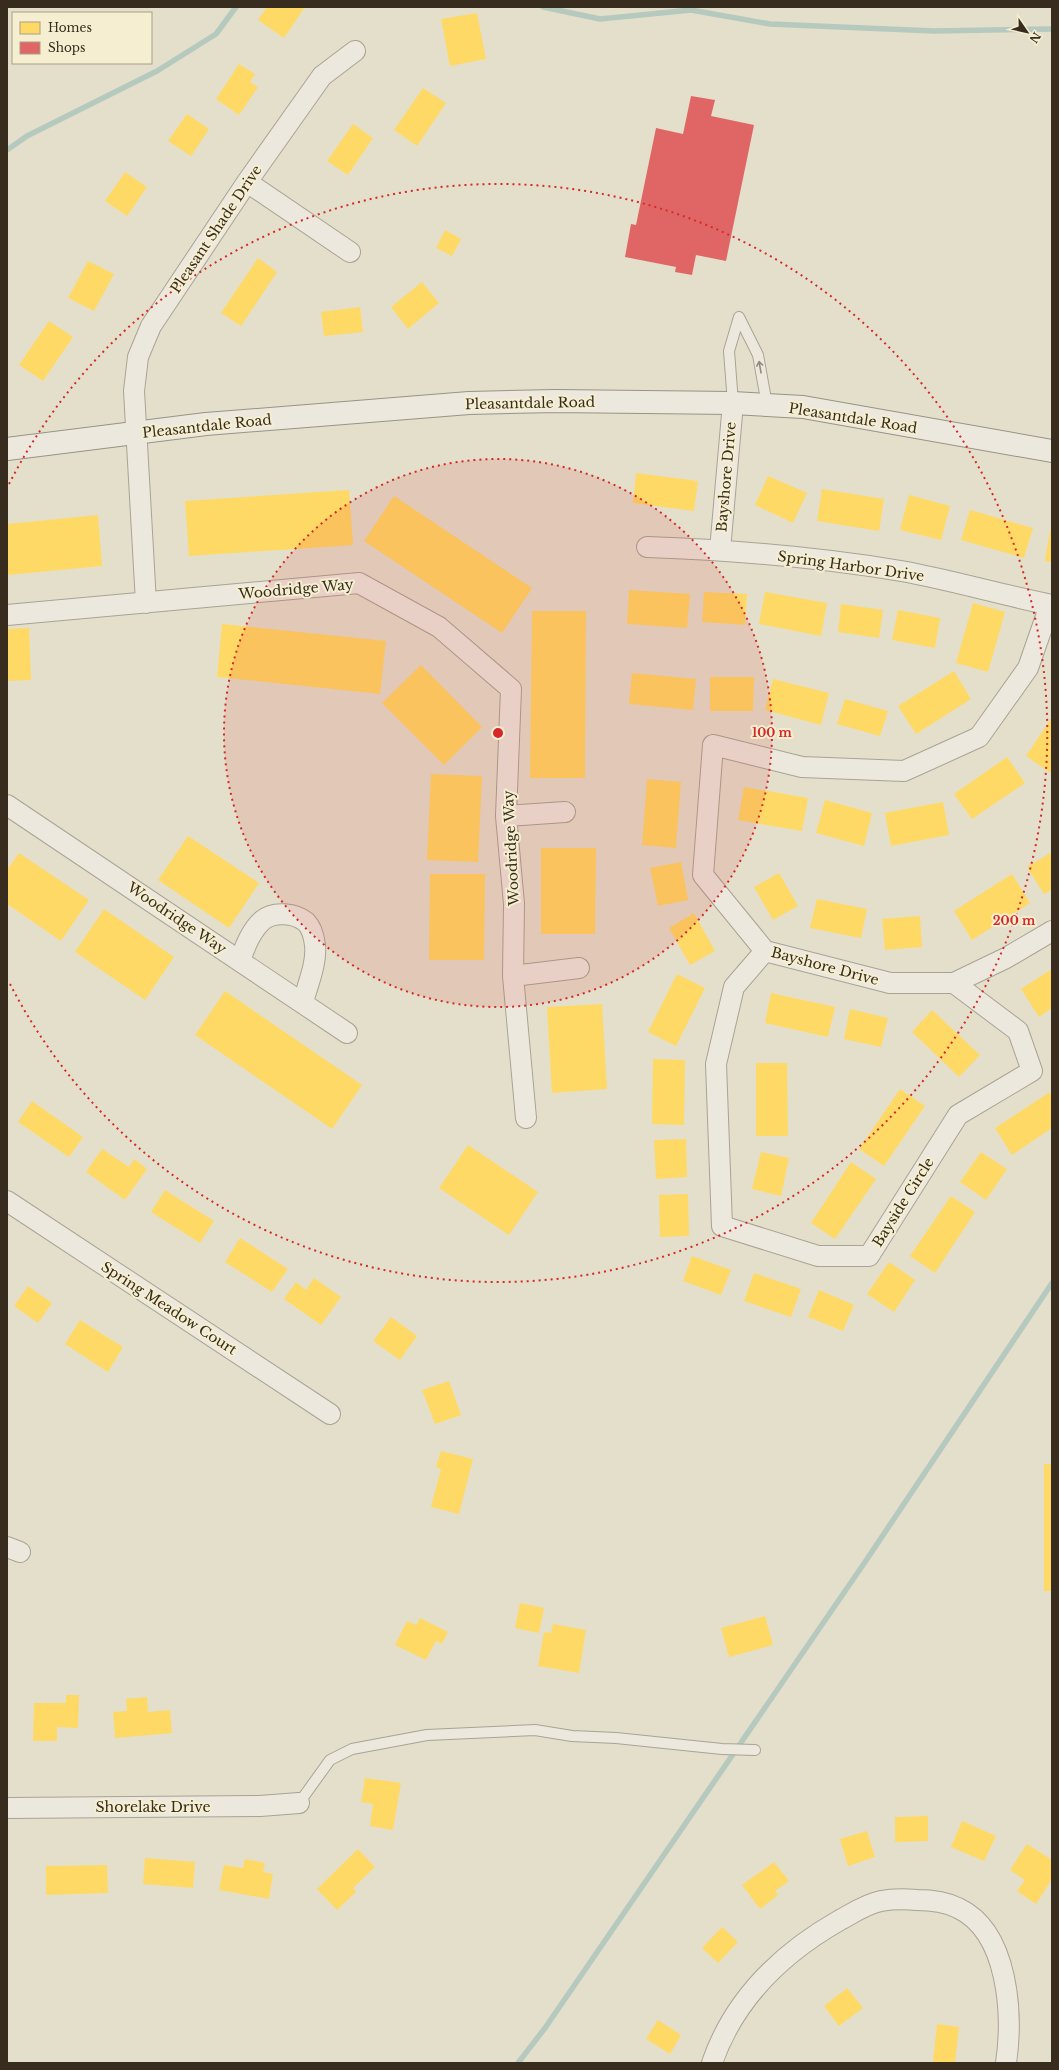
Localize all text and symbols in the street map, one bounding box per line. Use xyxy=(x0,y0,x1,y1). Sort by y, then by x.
legend xyxy=(12,12,152,64)
north arrow xyxy=(1007,12,1047,52)
text: Homes xyxy=(48,20,92,35)
text: N xyxy=(1026,29,1044,46)
text: Shops xyxy=(48,40,85,55)
street label: Pleasant Shade Drive xyxy=(166,161,266,297)
one-way arrow xyxy=(756,361,764,374)
street label: Pleasantdale Road xyxy=(465,393,596,413)
street label: Pleasantdale Road xyxy=(787,399,919,437)
street label: Pleasantdale Road xyxy=(141,410,273,442)
street label: Bayshore Drive xyxy=(712,421,740,533)
street label: Spring Harbor Drive xyxy=(777,547,925,585)
street label: Woodridge Way xyxy=(237,575,354,603)
text: 100 m xyxy=(752,725,793,740)
centre of rings xyxy=(491,726,505,740)
street label: Woodridge Way xyxy=(499,790,523,907)
street label: Woodridge Way xyxy=(123,878,230,958)
text: 200 m xyxy=(993,913,1036,928)
street label: Bayshore Drive xyxy=(769,943,881,989)
street label: Bayside Circle xyxy=(868,1154,938,1250)
street label: Spring Meadow Court xyxy=(98,1257,241,1359)
street label: Shorelake Drive xyxy=(96,1798,210,1816)

